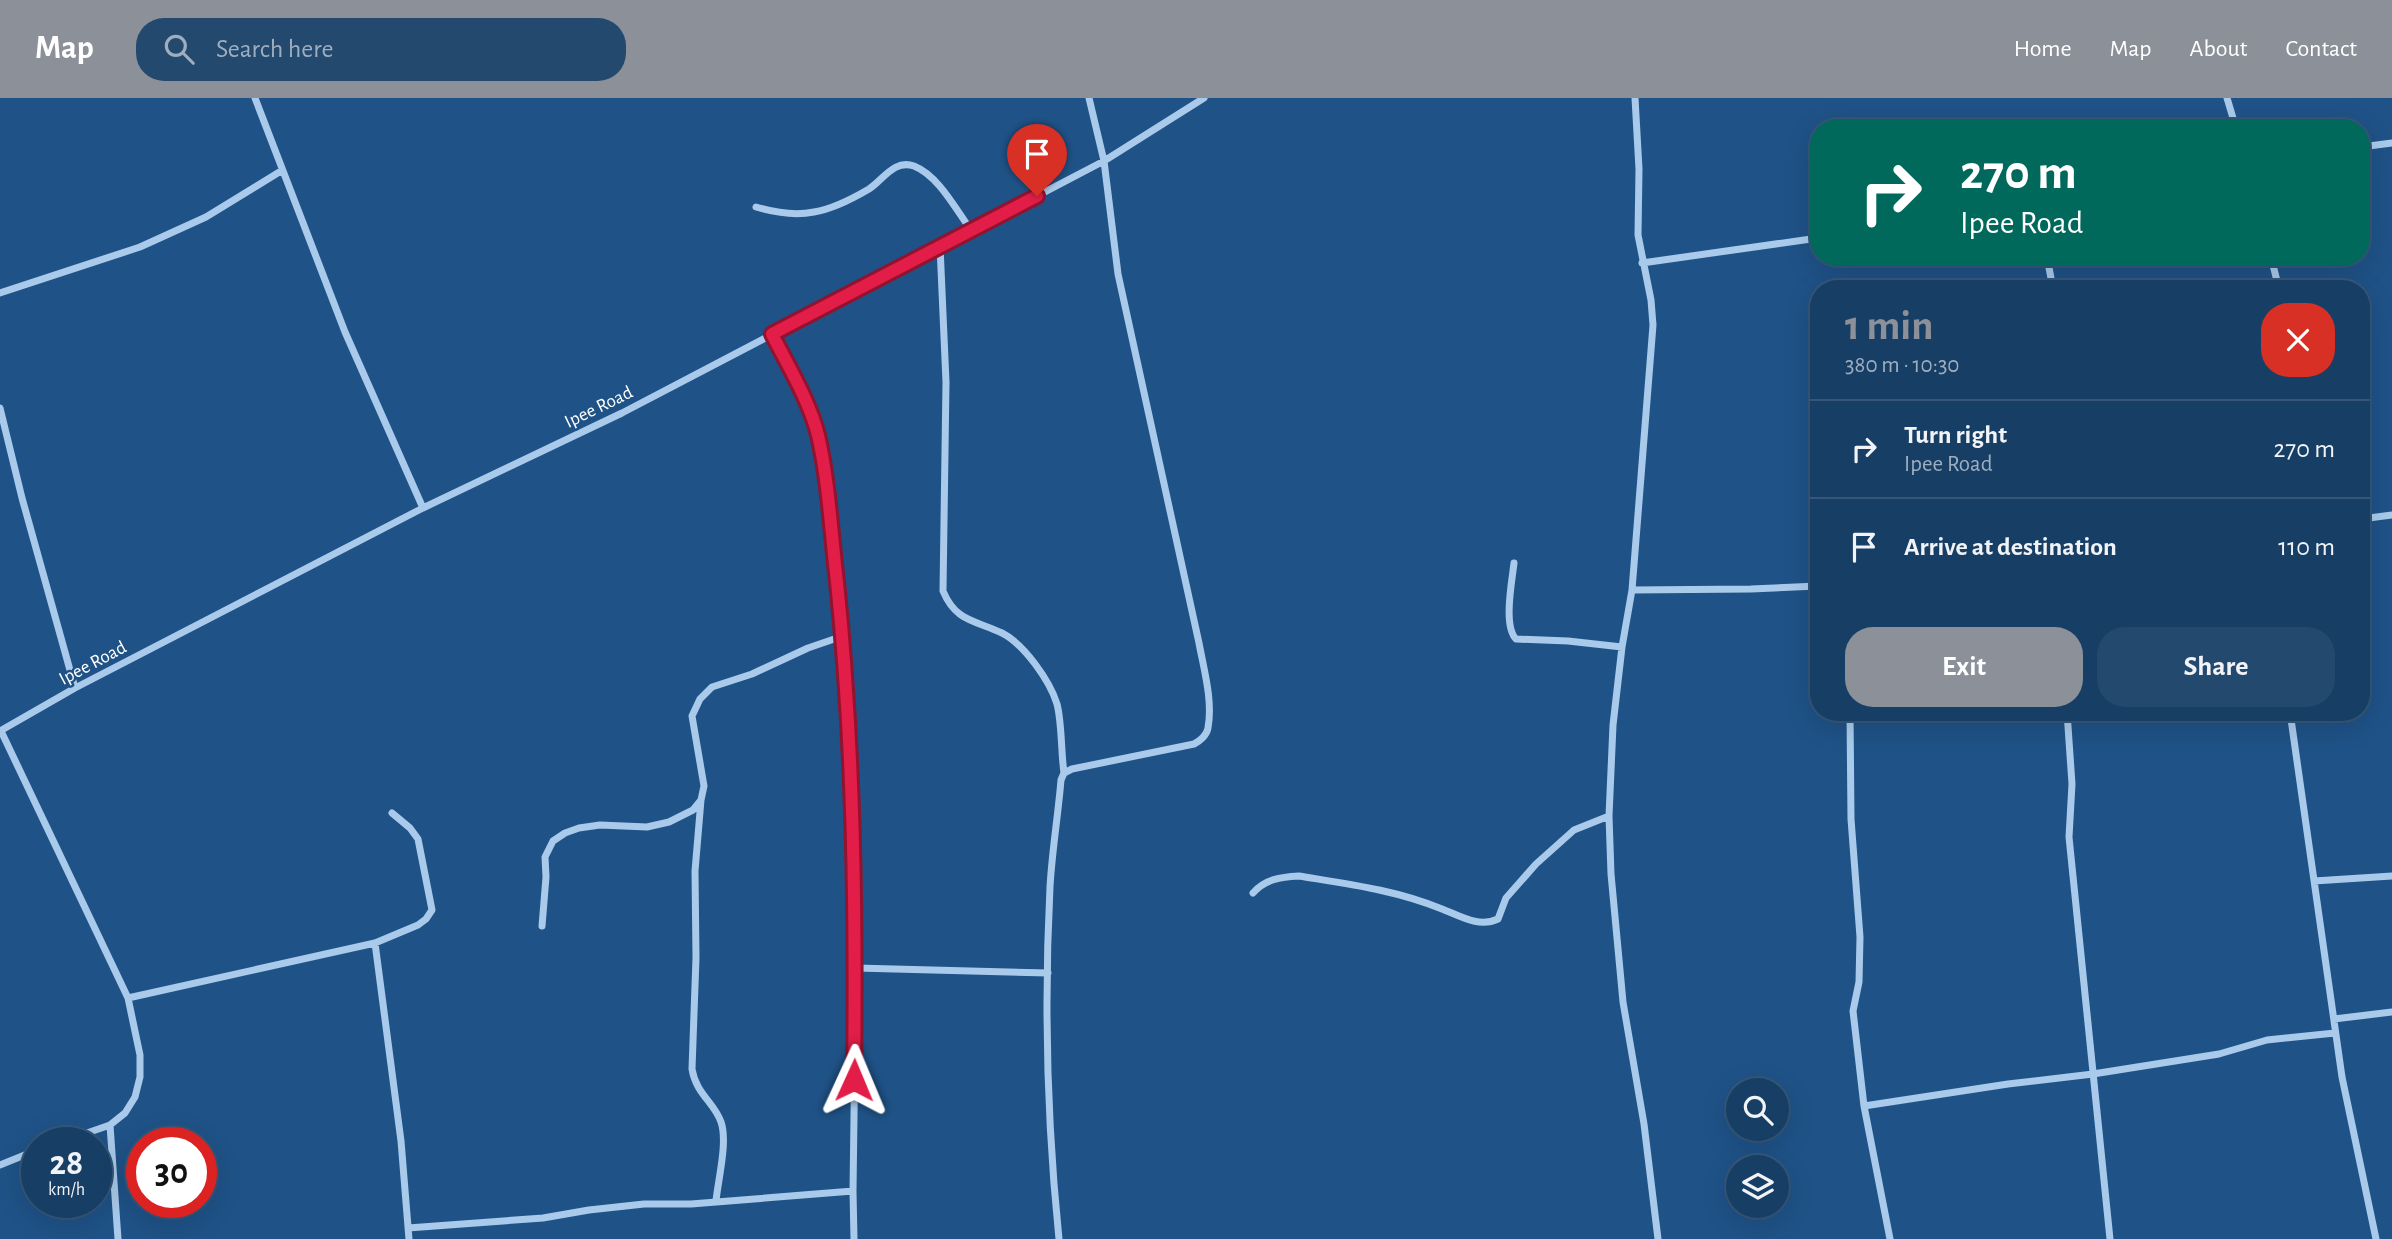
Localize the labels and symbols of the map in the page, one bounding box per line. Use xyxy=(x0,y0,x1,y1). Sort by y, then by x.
pin xyxy=(1007,124,1067,196)
street label: Ipee Road xyxy=(562,383,636,432)
street label: Ipee Road xyxy=(56,638,130,689)
position arrow xyxy=(817,1043,891,1117)
speed limit sign: 30 xyxy=(126,1127,217,1218)

